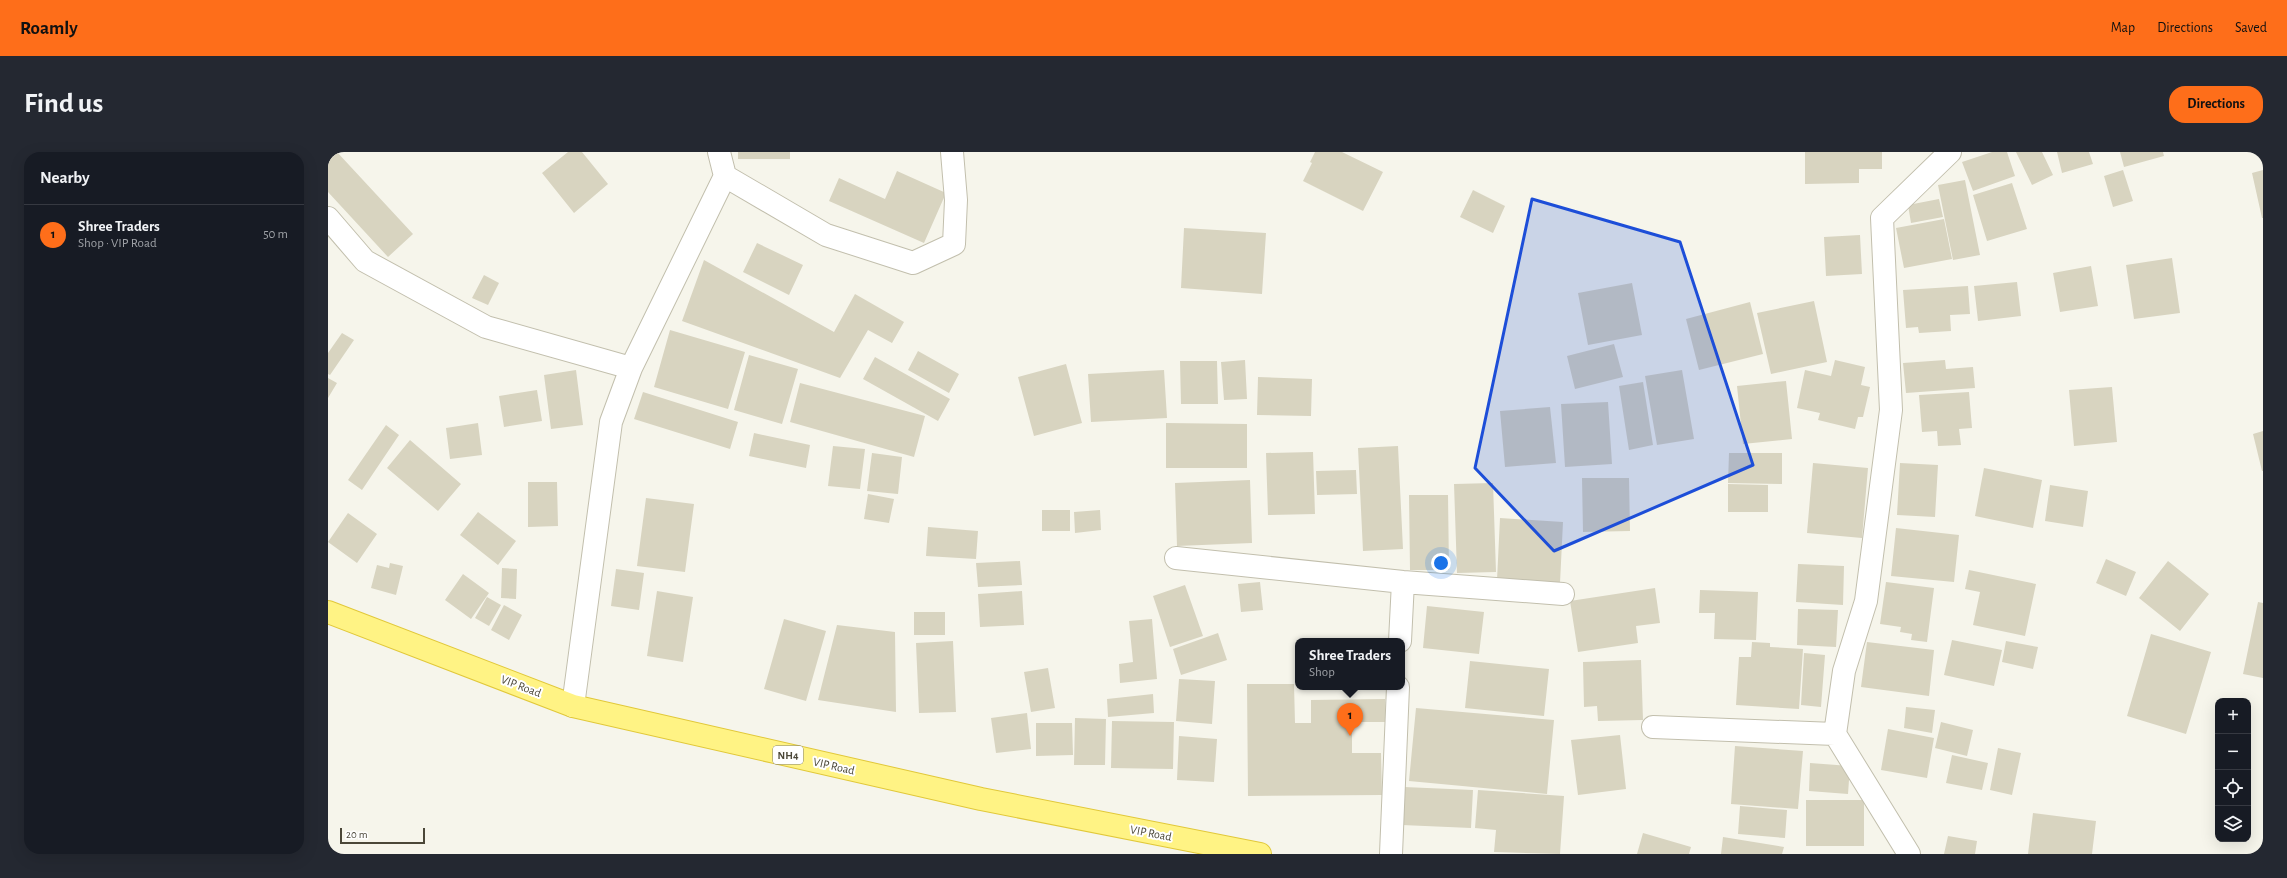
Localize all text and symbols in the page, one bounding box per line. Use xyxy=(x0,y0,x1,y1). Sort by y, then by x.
text: Roamly xyxy=(20,19,78,38)
text: Map xyxy=(2111,21,2135,35)
text: Directions xyxy=(2157,21,2213,35)
text: Saved xyxy=(2235,21,2267,35)
button: Directions xyxy=(2169,86,2263,123)
text: Find us xyxy=(24,90,103,118)
text: Nearby xyxy=(40,169,90,186)
text: Shree Traders xyxy=(78,219,160,234)
text: 1 xyxy=(51,228,55,241)
text: 50 m xyxy=(263,228,288,241)
text: Shop · VIP Road xyxy=(78,237,157,250)
your location xyxy=(1431,553,1451,573)
popup xyxy=(1295,638,1405,690)
text: Shree Traders xyxy=(1309,648,1391,663)
text: Shop xyxy=(1309,666,1335,679)
street label: VIP Road xyxy=(499,673,543,699)
map controls xyxy=(2215,698,2251,842)
button: + xyxy=(2215,698,2251,734)
pin: 1 xyxy=(1337,703,1363,736)
button: − xyxy=(2215,734,2251,770)
road number: NH4 xyxy=(773,746,803,764)
street label: VIP Road xyxy=(812,755,856,777)
button: locate xyxy=(2215,770,2251,806)
button: layers xyxy=(2215,806,2251,842)
street label: VIP Road xyxy=(1129,823,1173,843)
scale bar xyxy=(340,826,425,845)
text: 20 m xyxy=(346,829,367,840)

